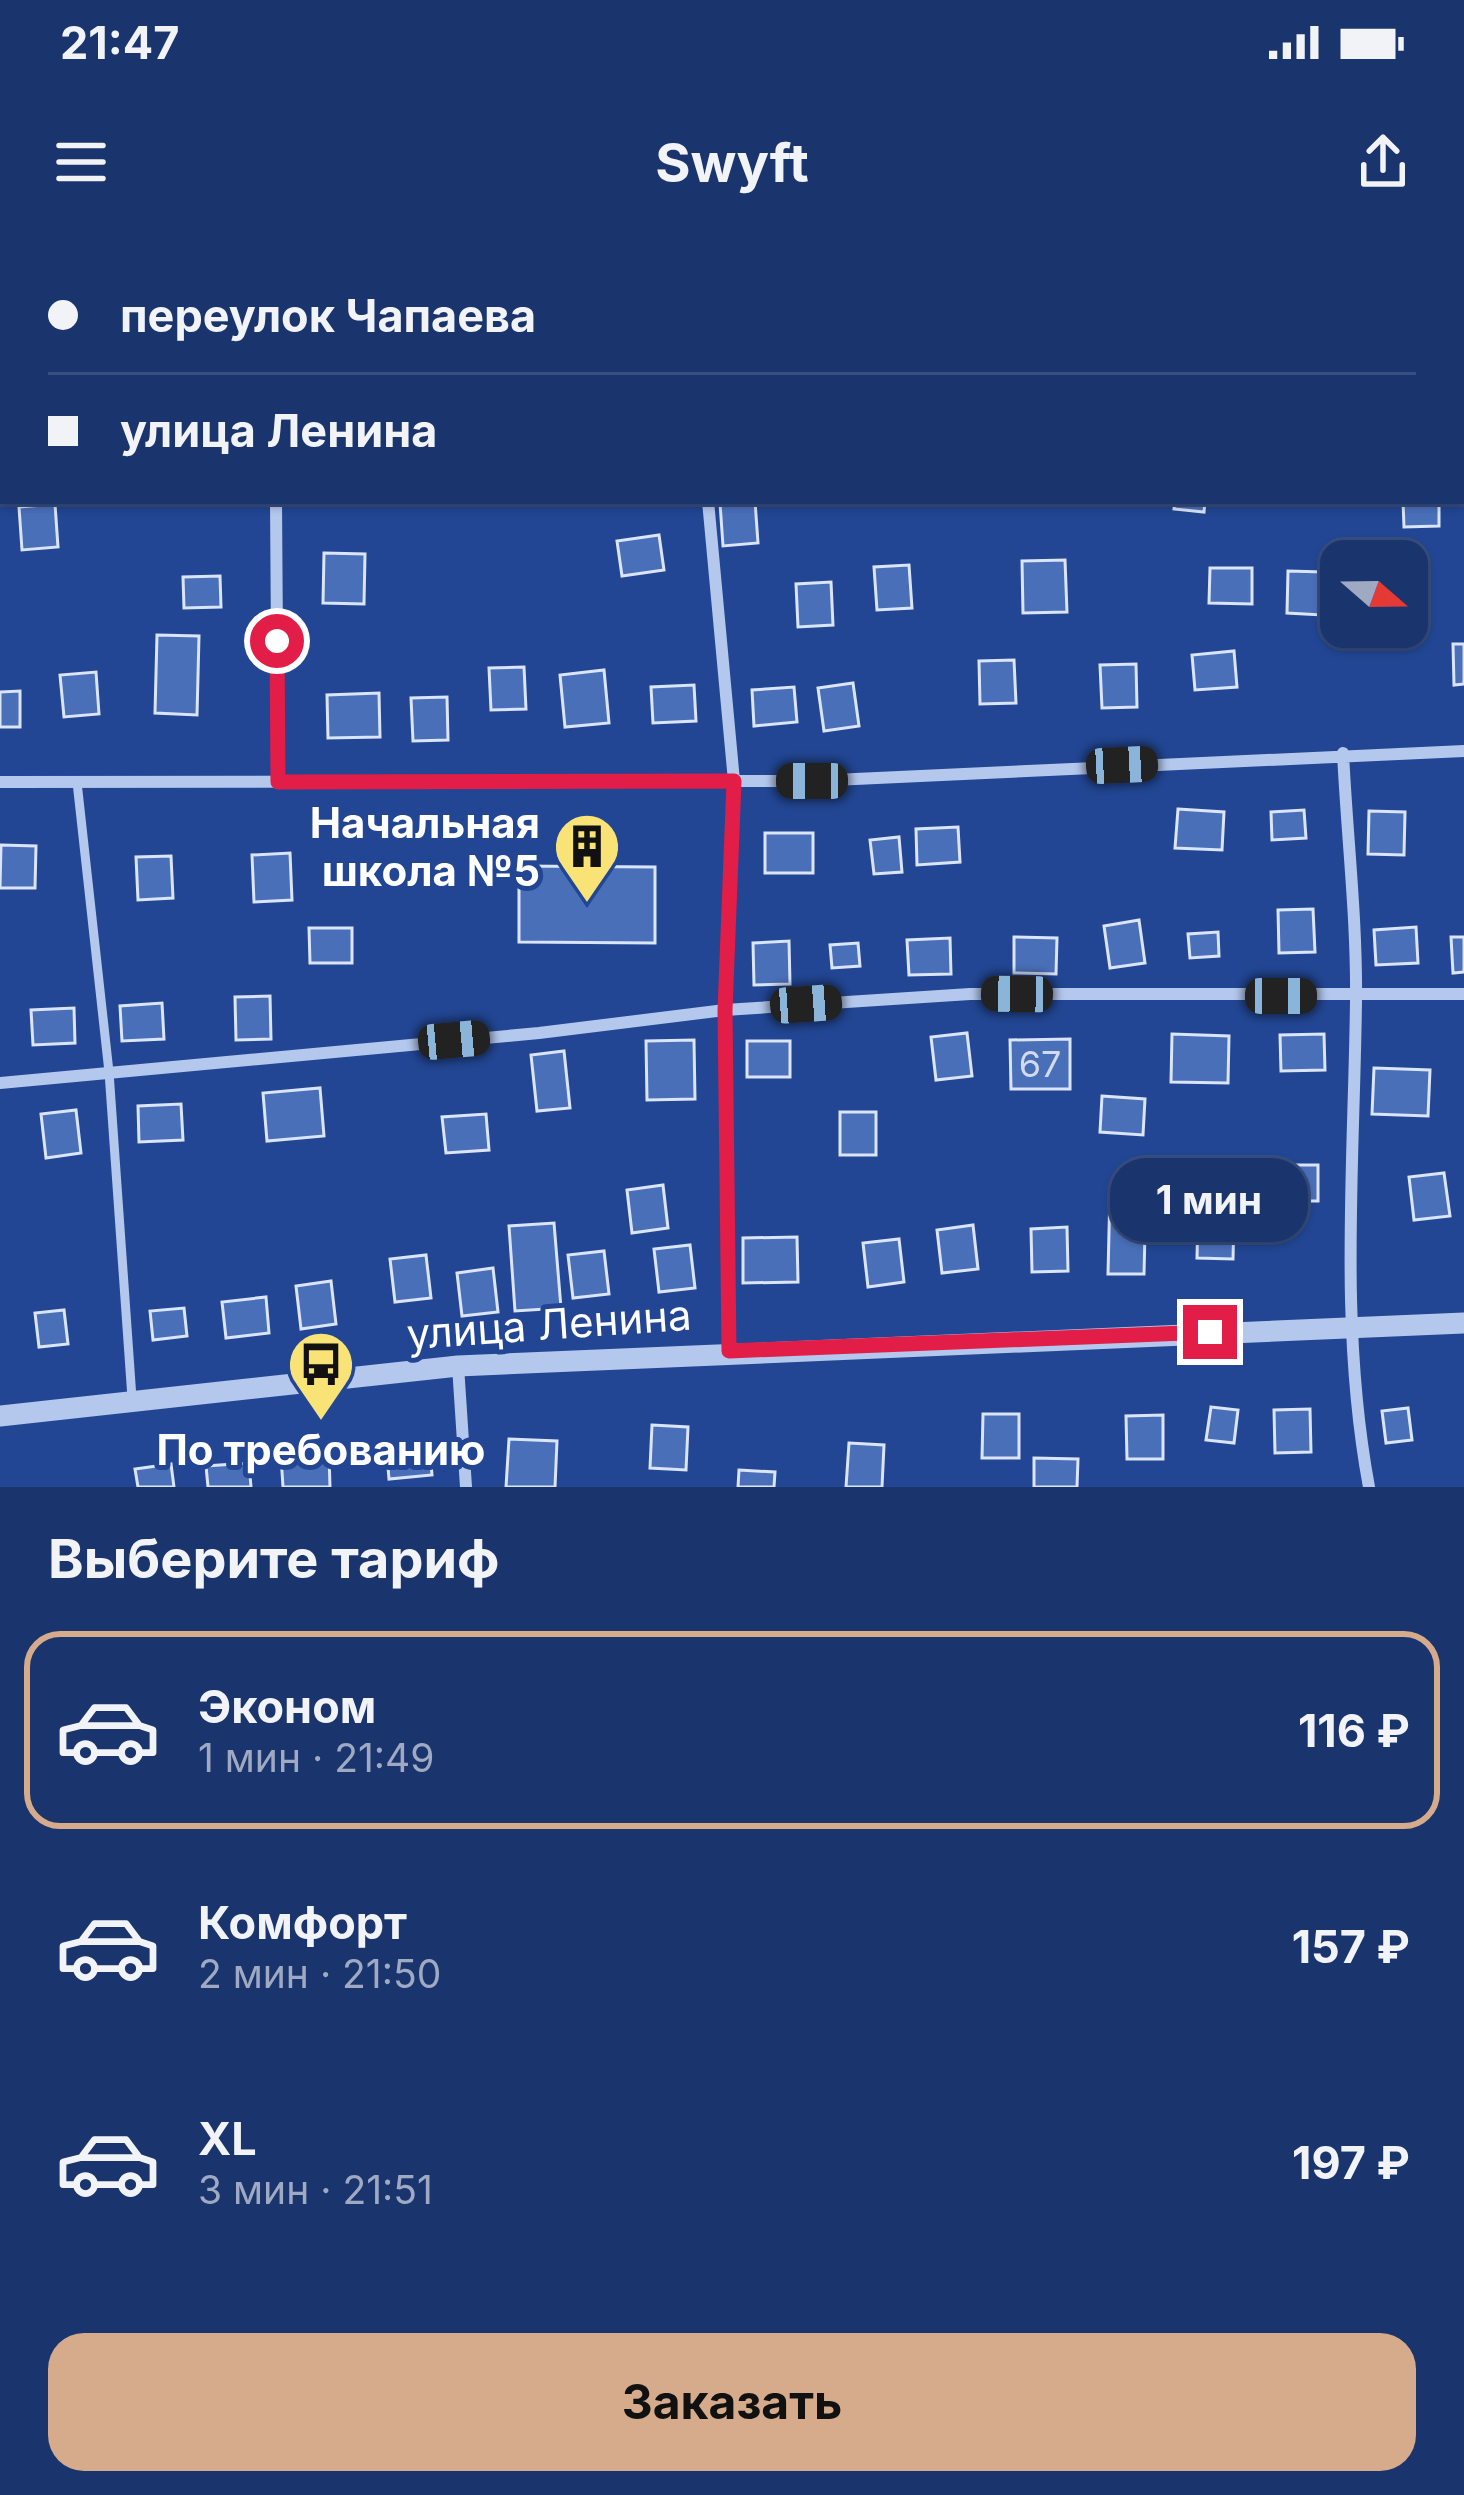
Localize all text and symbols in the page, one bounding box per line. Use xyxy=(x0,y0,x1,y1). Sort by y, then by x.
text: 21:47 xyxy=(60,15,179,70)
icon: menu xyxy=(48,129,114,195)
icon: share xyxy=(1350,129,1416,195)
text: Swyft xyxy=(655,130,809,195)
text: переулок Чапаева xyxy=(120,288,536,343)
text: улица Ленина xyxy=(120,403,437,458)
north arrow xyxy=(1320,540,1428,648)
map controls xyxy=(1320,540,1428,648)
route start xyxy=(250,614,304,668)
car xyxy=(1085,745,1159,785)
car xyxy=(776,763,848,799)
place label: Начальная школа №5 xyxy=(310,797,540,896)
building icon: Начальная школа №5 xyxy=(552,811,622,905)
car xyxy=(981,975,1053,1013)
car xyxy=(1245,978,1317,1014)
car xyxy=(769,984,843,1024)
car xyxy=(417,1019,491,1061)
house number: 67 xyxy=(1019,1042,1061,1086)
callout: 1 мин xyxy=(1111,1158,1309,1242)
text: 1 мин xyxy=(1156,1176,1262,1223)
street label: улица Ленина xyxy=(405,1289,693,1359)
route end xyxy=(1183,1305,1237,1359)
bus stop icon: По требованию xyxy=(286,1329,356,1423)
place label: По требованию xyxy=(156,1424,486,1475)
text: Выберите тариф xyxy=(48,1526,500,1591)
icon: car xyxy=(54,1676,162,1784)
text: Эконом xyxy=(198,1679,376,1734)
text: 116 ₽ xyxy=(1298,1703,1410,1758)
text: 1 мин · 21:49 xyxy=(198,1734,434,1781)
icon: car xyxy=(54,1892,162,2000)
text: Комфорт xyxy=(198,1895,407,1950)
text: 157 ₽ xyxy=(1292,1919,1410,1974)
text: 2 мин · 21:50 xyxy=(198,1950,441,1997)
icon: car xyxy=(54,2108,162,2216)
text: XL xyxy=(198,2111,257,2166)
text: 197 ₽ xyxy=(1292,2135,1410,2190)
text: 3 мин · 21:51 xyxy=(198,2166,433,2213)
button: Заказать xyxy=(48,2333,1416,2471)

